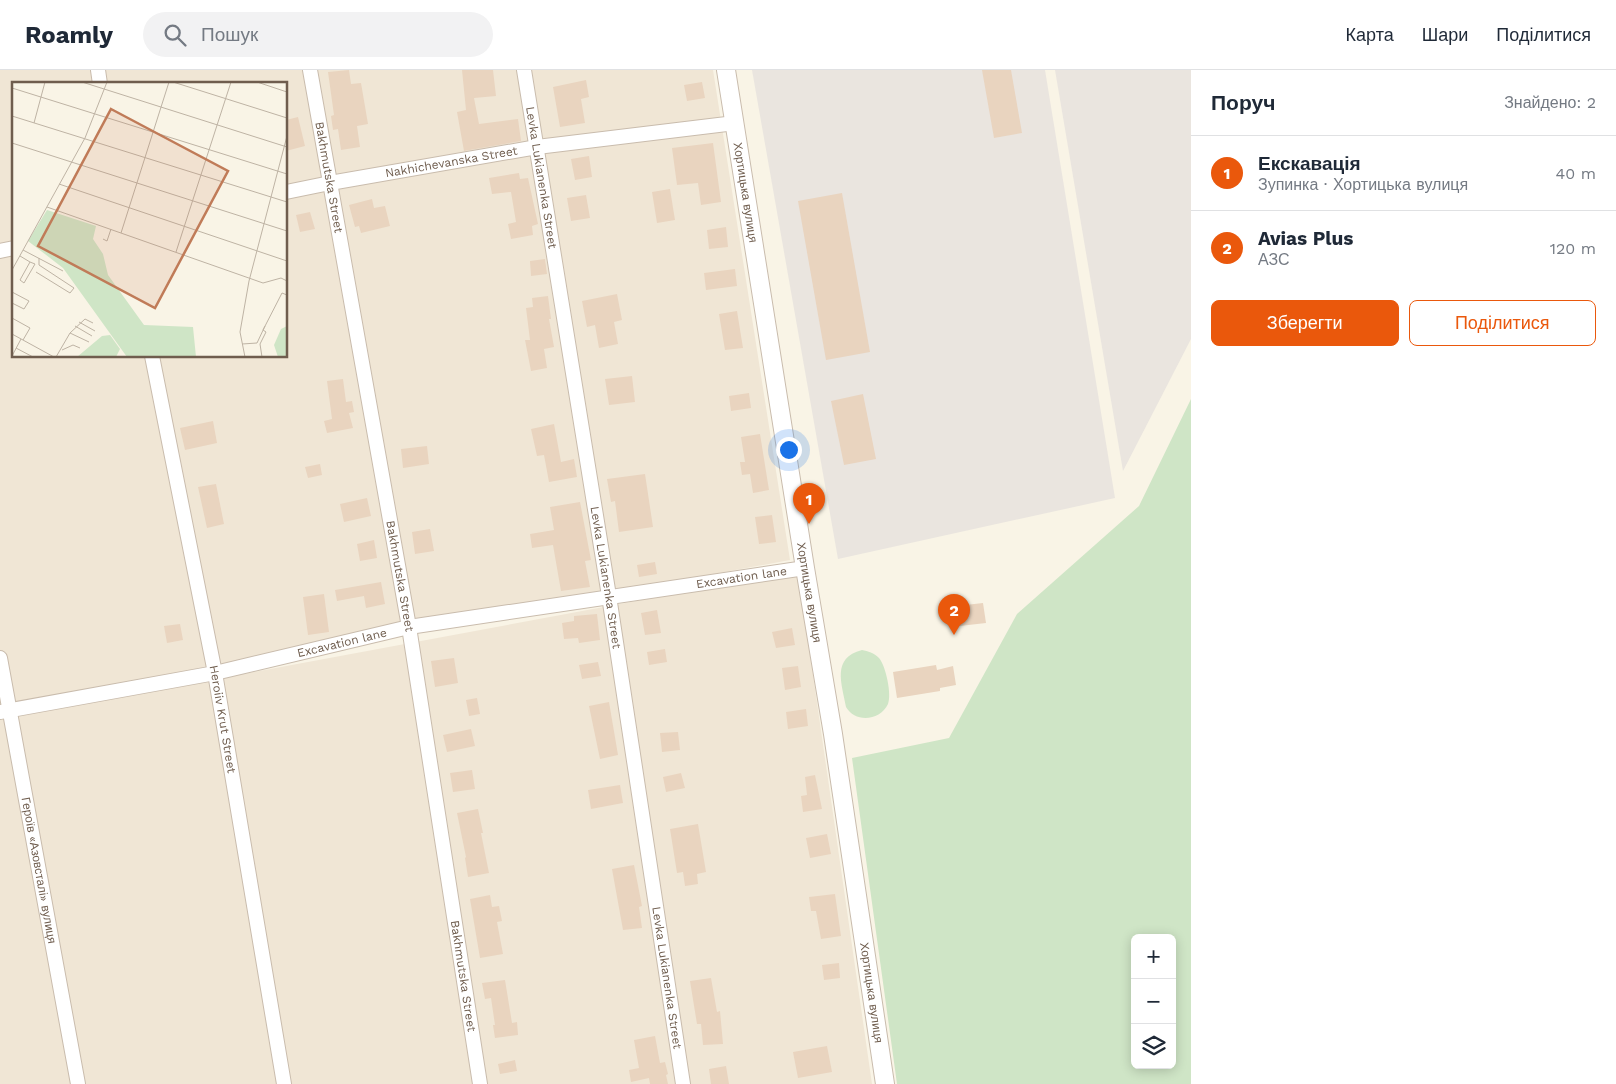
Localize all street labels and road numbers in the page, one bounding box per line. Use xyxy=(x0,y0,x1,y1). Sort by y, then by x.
street label: Levka Lukianenka Street xyxy=(523,105,560,250)
street label: Bakhmutska Street xyxy=(312,121,346,234)
street label: Хортицька вулиця xyxy=(731,141,760,244)
street label: Nakhichevanska Street xyxy=(384,144,519,180)
street label: Levka Lukianenka Street xyxy=(588,505,624,650)
street label: Bakhmutska Street xyxy=(383,519,417,633)
street label: Хортицька вулиця xyxy=(794,541,824,644)
street label: Excavation lane xyxy=(695,564,788,591)
street label: Excavation lane xyxy=(296,625,388,660)
street label: Heroiiv Krut Street xyxy=(207,664,239,774)
street label: Героїв «Азовсталі» вулиця xyxy=(19,796,59,945)
street label: Levka Lukianenka Street xyxy=(649,906,685,1050)
street label: Bakhmutska Street xyxy=(448,919,479,1033)
street label: Хортицька вулиця xyxy=(857,941,886,1044)

